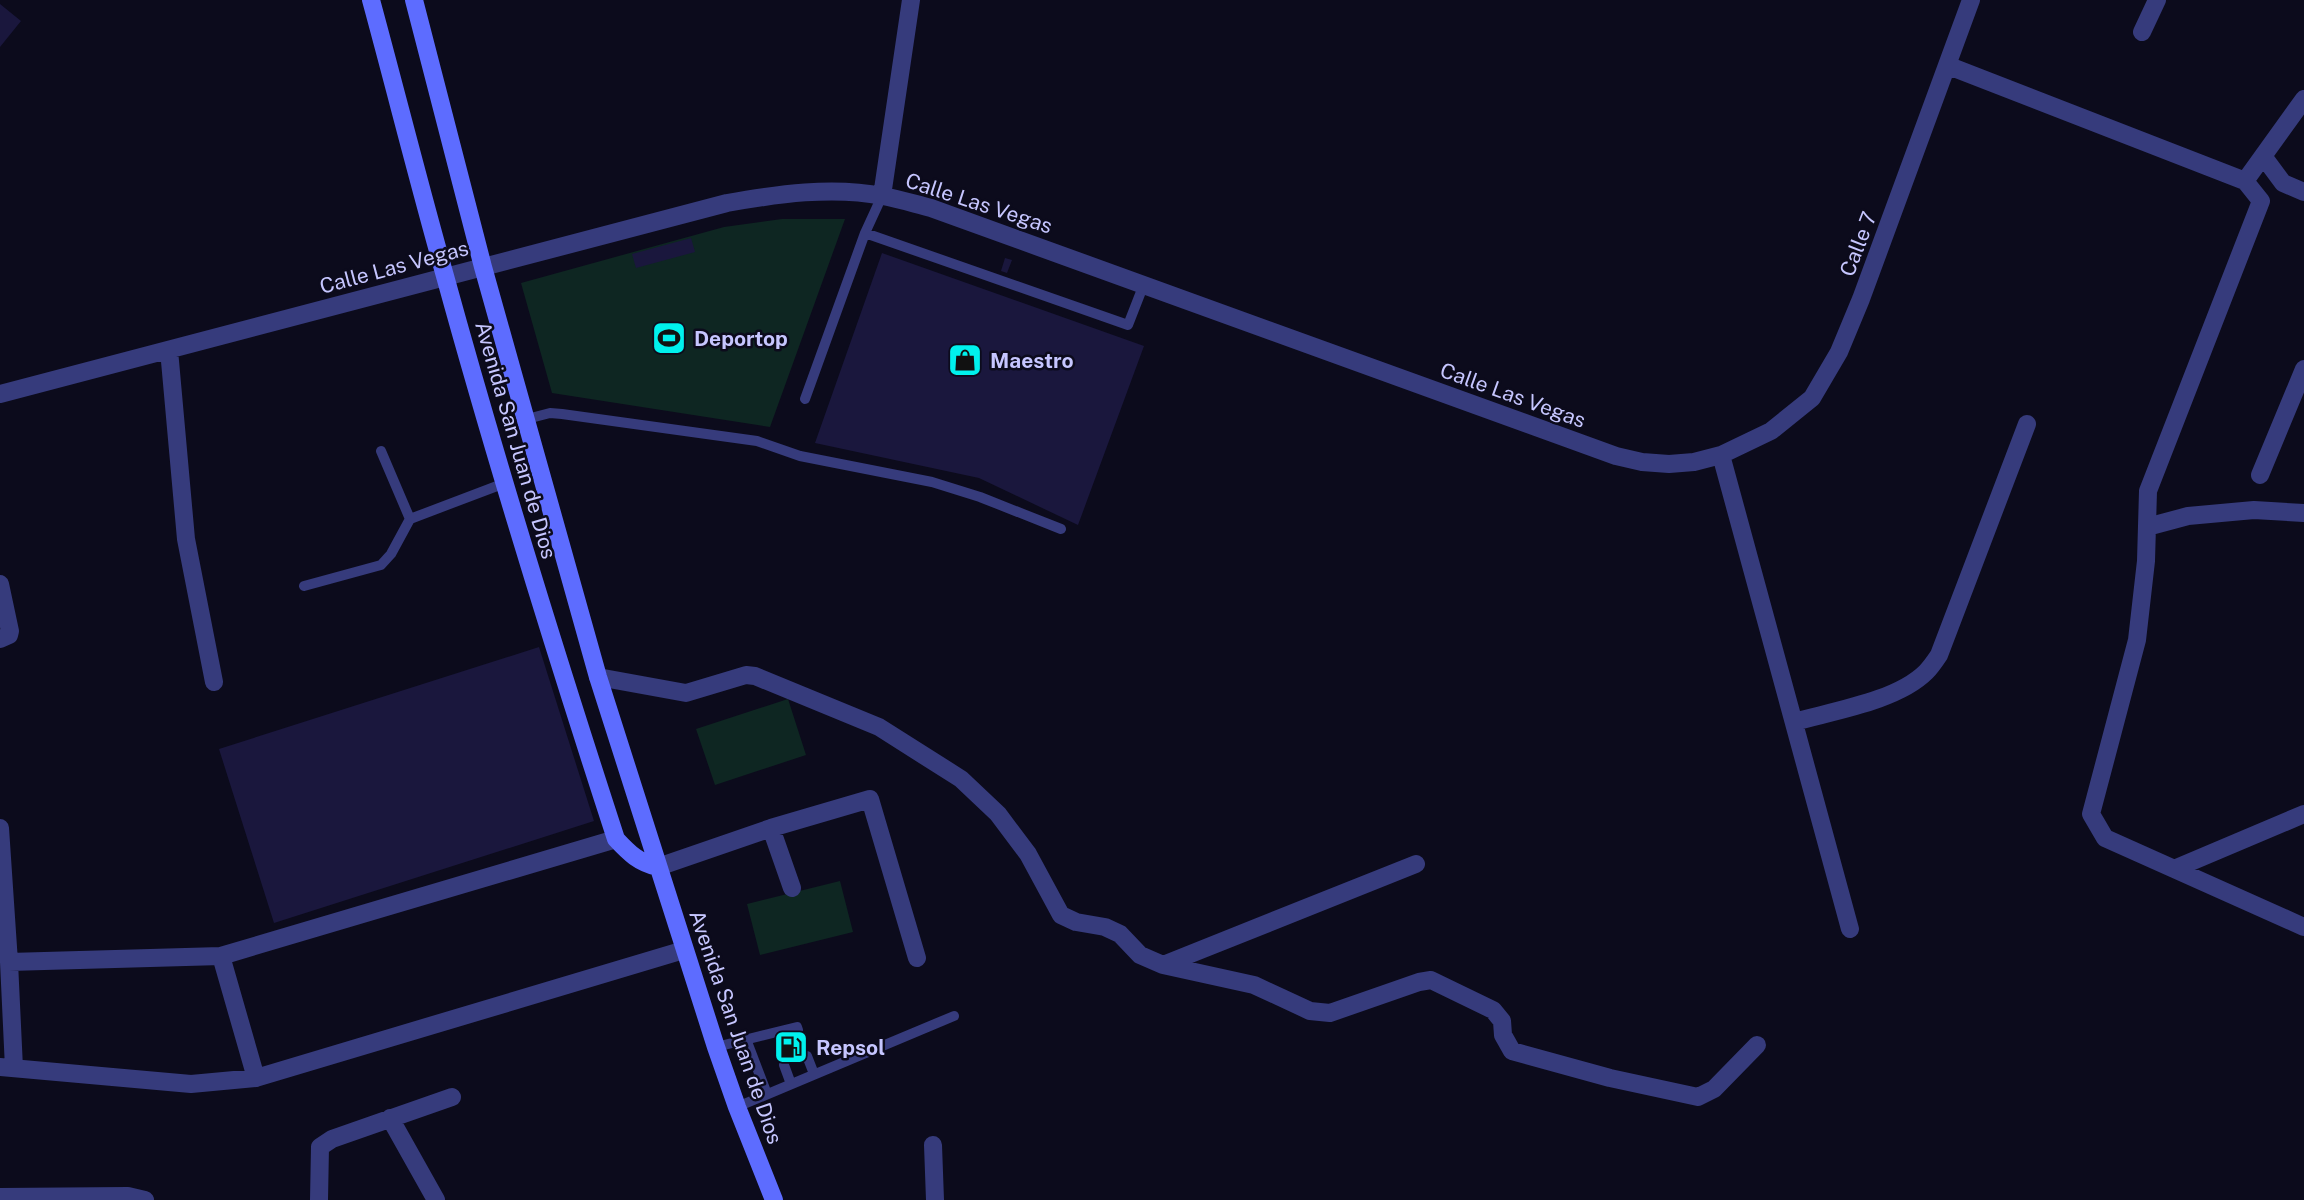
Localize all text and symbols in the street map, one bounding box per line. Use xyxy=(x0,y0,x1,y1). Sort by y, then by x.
street label: Calle Las Vegas xyxy=(902,167,1056,239)
street label: Calle 7 xyxy=(1834,208,1882,280)
street label: Calle Las Vegas xyxy=(317,235,471,299)
street label: Avenida San Juan de Dios xyxy=(470,318,562,562)
sports icon: Deportop xyxy=(650,319,688,357)
place label: Deportop xyxy=(694,326,788,351)
shop icon: Maestro xyxy=(946,341,984,379)
place label: Maestro xyxy=(990,348,1074,373)
street label: Calle Las Vegas xyxy=(1437,357,1589,433)
street label: Avenida San Juan de Dios xyxy=(684,907,788,1147)
fuel station icon: Repsol xyxy=(772,1028,810,1066)
place label: Repsol xyxy=(816,1035,885,1060)

